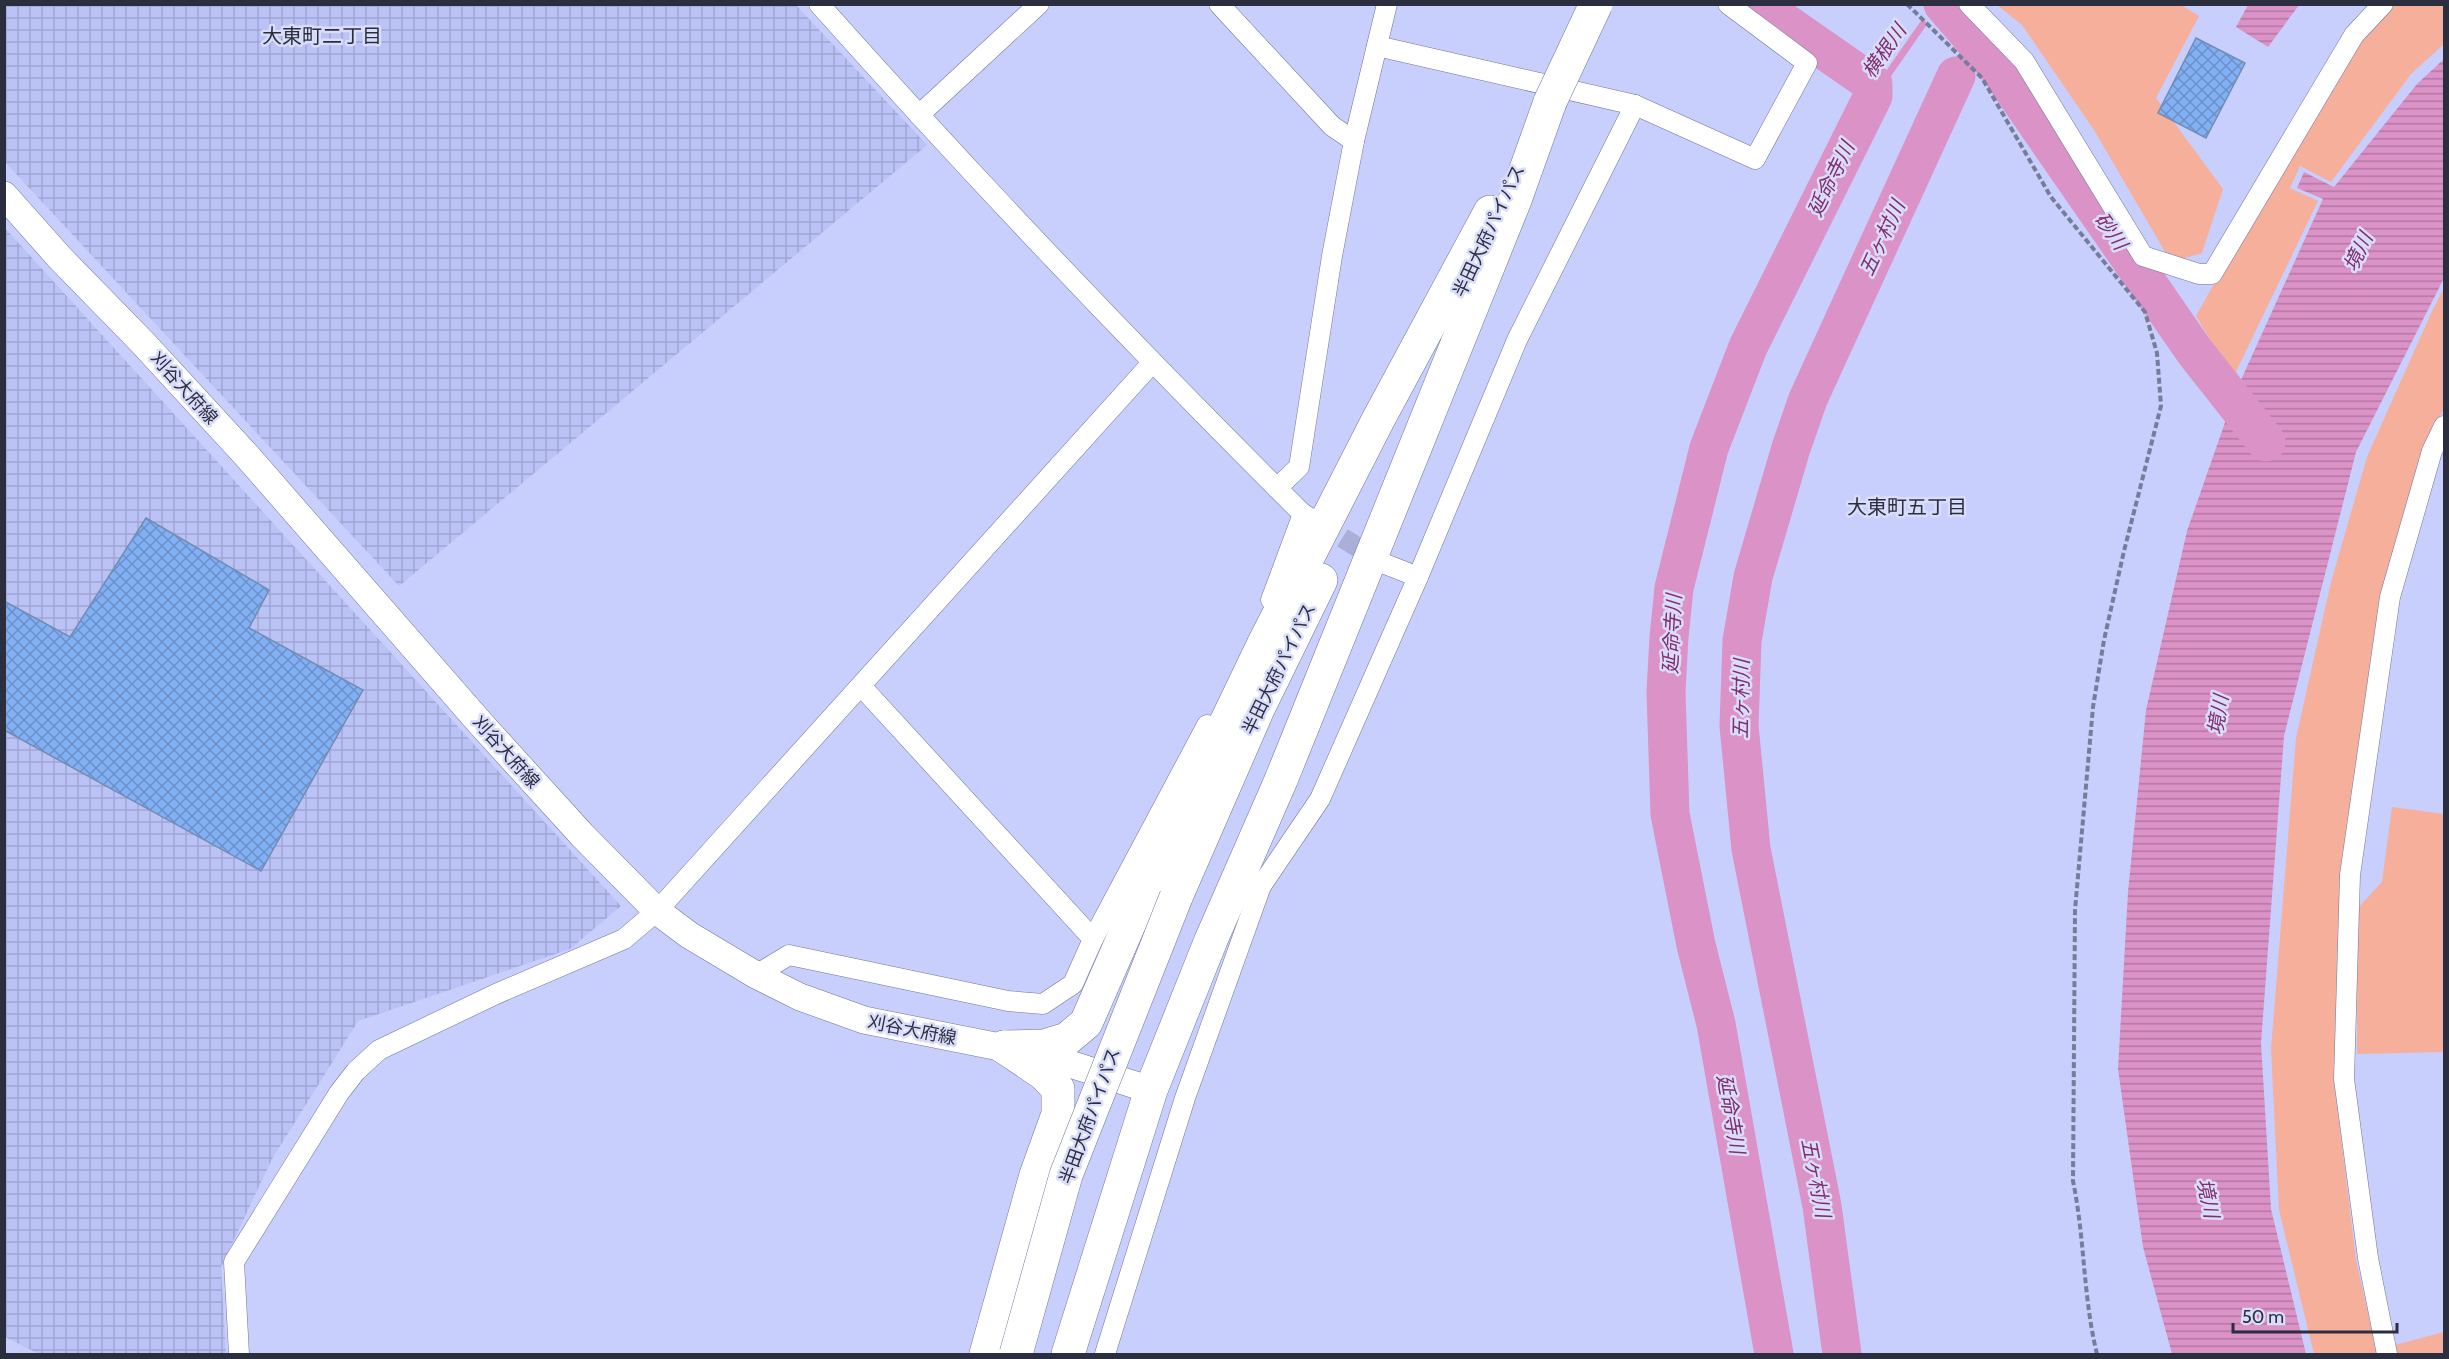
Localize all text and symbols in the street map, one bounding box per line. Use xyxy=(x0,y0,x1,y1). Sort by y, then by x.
water label: 横根川 xyxy=(1857,18,1912,82)
district label: 大東町二丁目 xyxy=(262,24,382,48)
water label: 延命寺川 xyxy=(1803,136,1860,220)
street label: 半田大府パイパス xyxy=(1449,161,1529,301)
water label: 五ヶ村川 xyxy=(1854,195,1911,279)
water label: 砂川 xyxy=(2090,208,2133,256)
water label: 境川 xyxy=(2338,227,2378,275)
street label: 刈谷大府線 xyxy=(146,347,222,429)
district label: 大東町五丁目 xyxy=(1847,495,1967,519)
water label: 延命寺川 xyxy=(1658,591,1686,675)
street label: 半田大府パイパス xyxy=(1238,600,1320,738)
water label: 五ヶ村川 xyxy=(1728,657,1754,739)
water label: 境川 xyxy=(2203,691,2233,737)
street label: 刈谷大府線 xyxy=(468,711,544,793)
street label: 刈谷大府線 xyxy=(866,1011,958,1049)
street label: 半田大府パイパス xyxy=(1055,1045,1125,1187)
water label: 延命寺川 xyxy=(1712,1073,1750,1157)
water label: 五ヶ村川 xyxy=(1797,1136,1836,1222)
water label: 境川 xyxy=(2192,1176,2224,1222)
scale bar xyxy=(2233,1296,2396,1334)
text: 50 m xyxy=(2242,1306,2284,1328)

